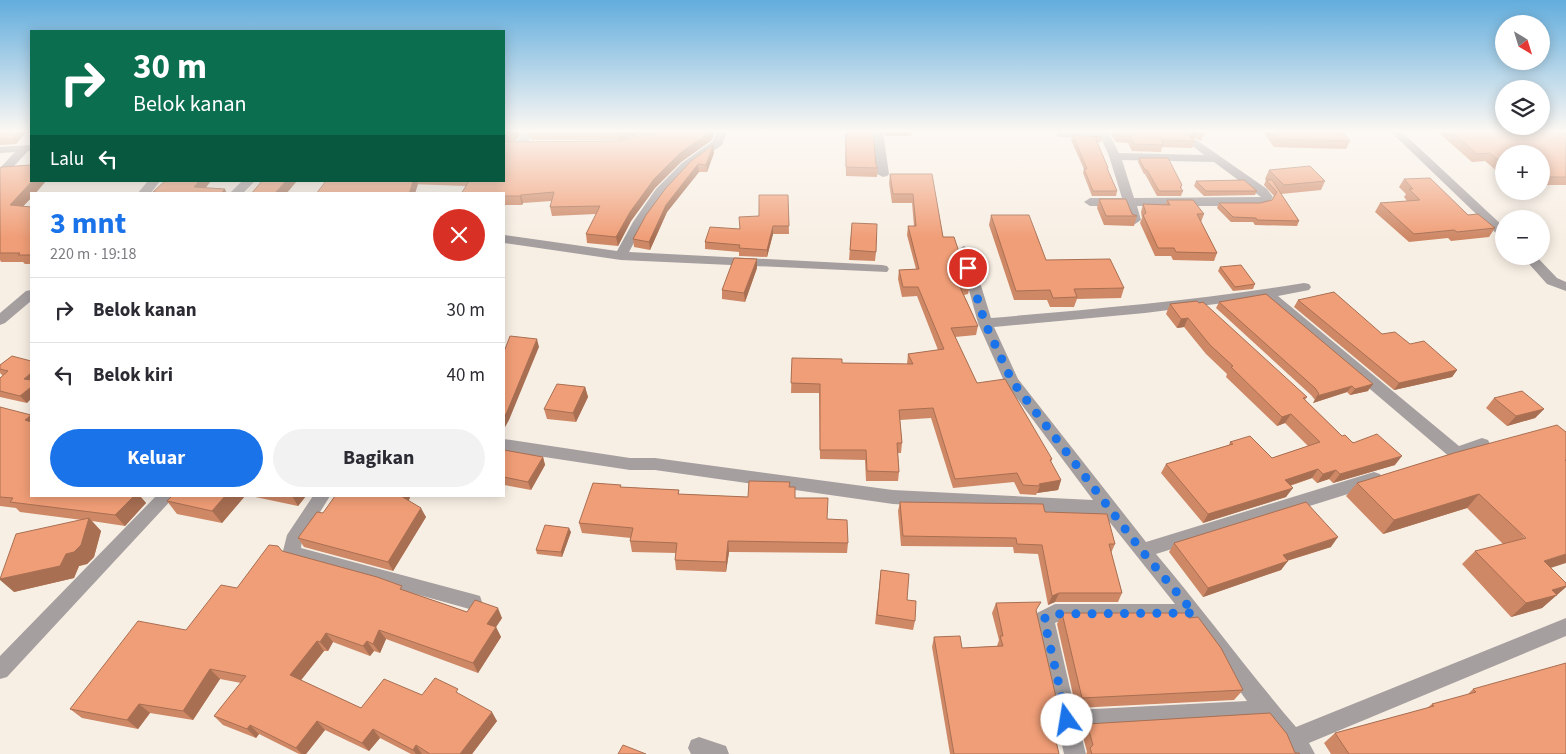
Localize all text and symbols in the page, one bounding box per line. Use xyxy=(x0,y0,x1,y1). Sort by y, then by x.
north arrow xyxy=(1495,15,1550,70)
map controls xyxy=(1495,15,1550,265)
text: 30 m xyxy=(133,42,207,92)
icon: right xyxy=(50,50,115,115)
button: layers xyxy=(1495,80,1550,135)
text: Belok kanan xyxy=(133,88,247,120)
icon: left xyxy=(94,145,122,173)
button: + xyxy=(1495,145,1550,200)
text: Lalu xyxy=(50,146,84,173)
text: 3 mnt xyxy=(50,202,126,245)
button: close xyxy=(433,209,485,261)
button: − xyxy=(1495,210,1550,265)
text: 220 m · 19:18 xyxy=(50,243,137,265)
pin xyxy=(947,247,989,289)
icon: arrive xyxy=(954,254,982,282)
icon: right xyxy=(50,296,78,324)
text: Belok kanan xyxy=(93,297,197,324)
text: 30 m xyxy=(447,297,485,324)
icon: left xyxy=(50,361,78,389)
text: Belok kiri xyxy=(93,362,173,389)
text: 40 m xyxy=(447,362,485,389)
button: Keluar xyxy=(50,429,263,487)
button: Bagikan xyxy=(273,429,485,487)
position arrow xyxy=(1040,693,1092,745)

